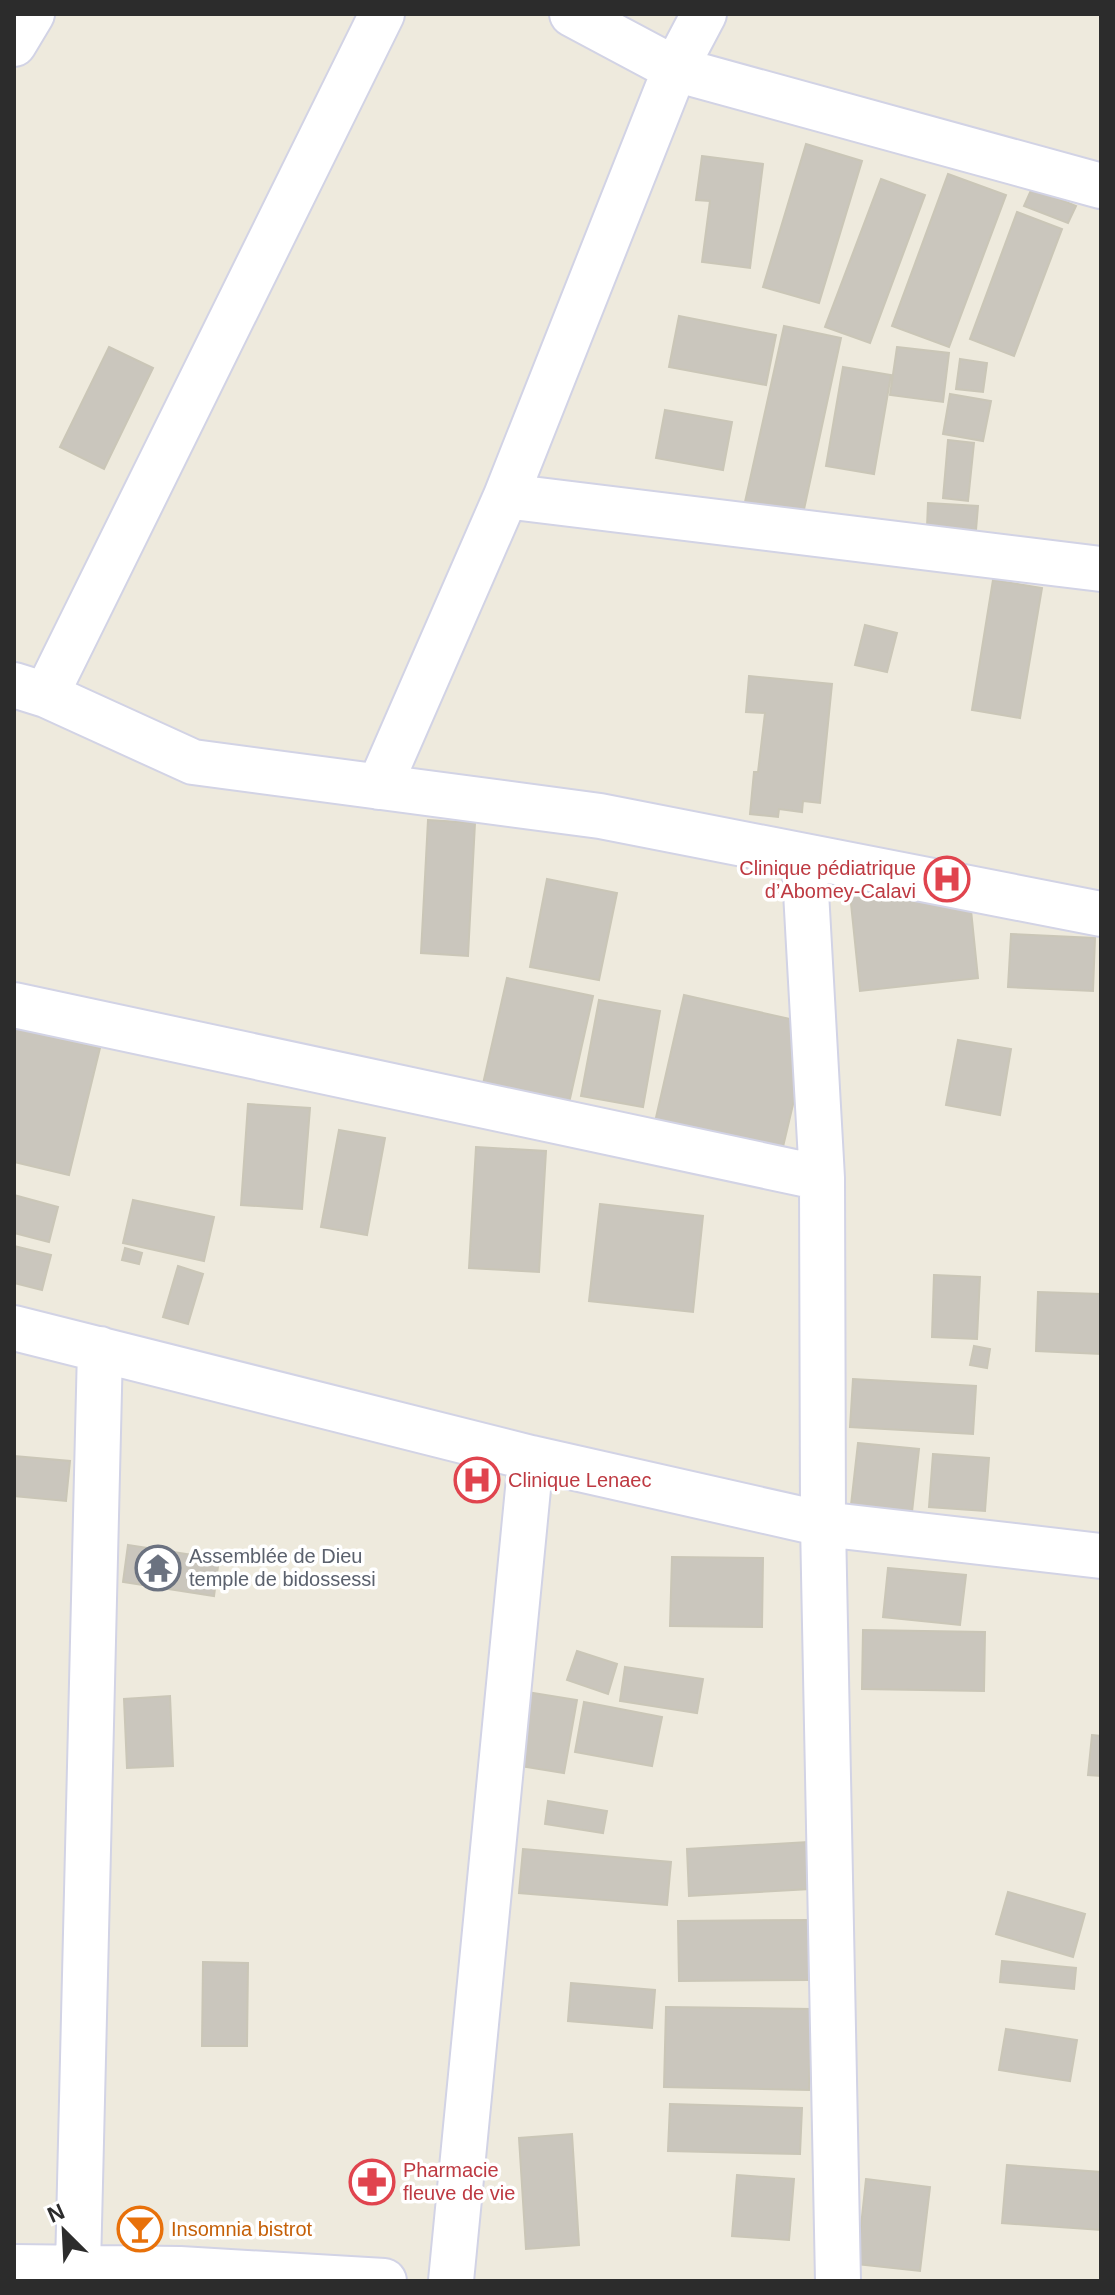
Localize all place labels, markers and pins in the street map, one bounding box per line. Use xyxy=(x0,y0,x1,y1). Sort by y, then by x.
hospital icon: Clinique pédiatrique d’Abomey-Calavi xyxy=(923,855,971,903)
place label: Clinique pédiatrique d’Abomey-Calavi xyxy=(739,857,916,902)
hospital icon: Clinique Lenaec xyxy=(453,1456,501,1504)
place label: Clinique Lenaec xyxy=(508,1469,651,1491)
temple icon: Assemblée de Dieu temple de bidossessi xyxy=(134,1544,182,1592)
place label: Assemblée de Dieu temple de bidossessi xyxy=(189,1545,376,1590)
pharmacy icon: Pharmacie fleuve de vie xyxy=(348,2158,396,2206)
place label: Pharmacie fleuve de vie xyxy=(403,2159,515,2204)
bar icon: Insomnia bistrot xyxy=(116,2205,164,2253)
place label: Insomnia bistrot xyxy=(171,2218,313,2240)

